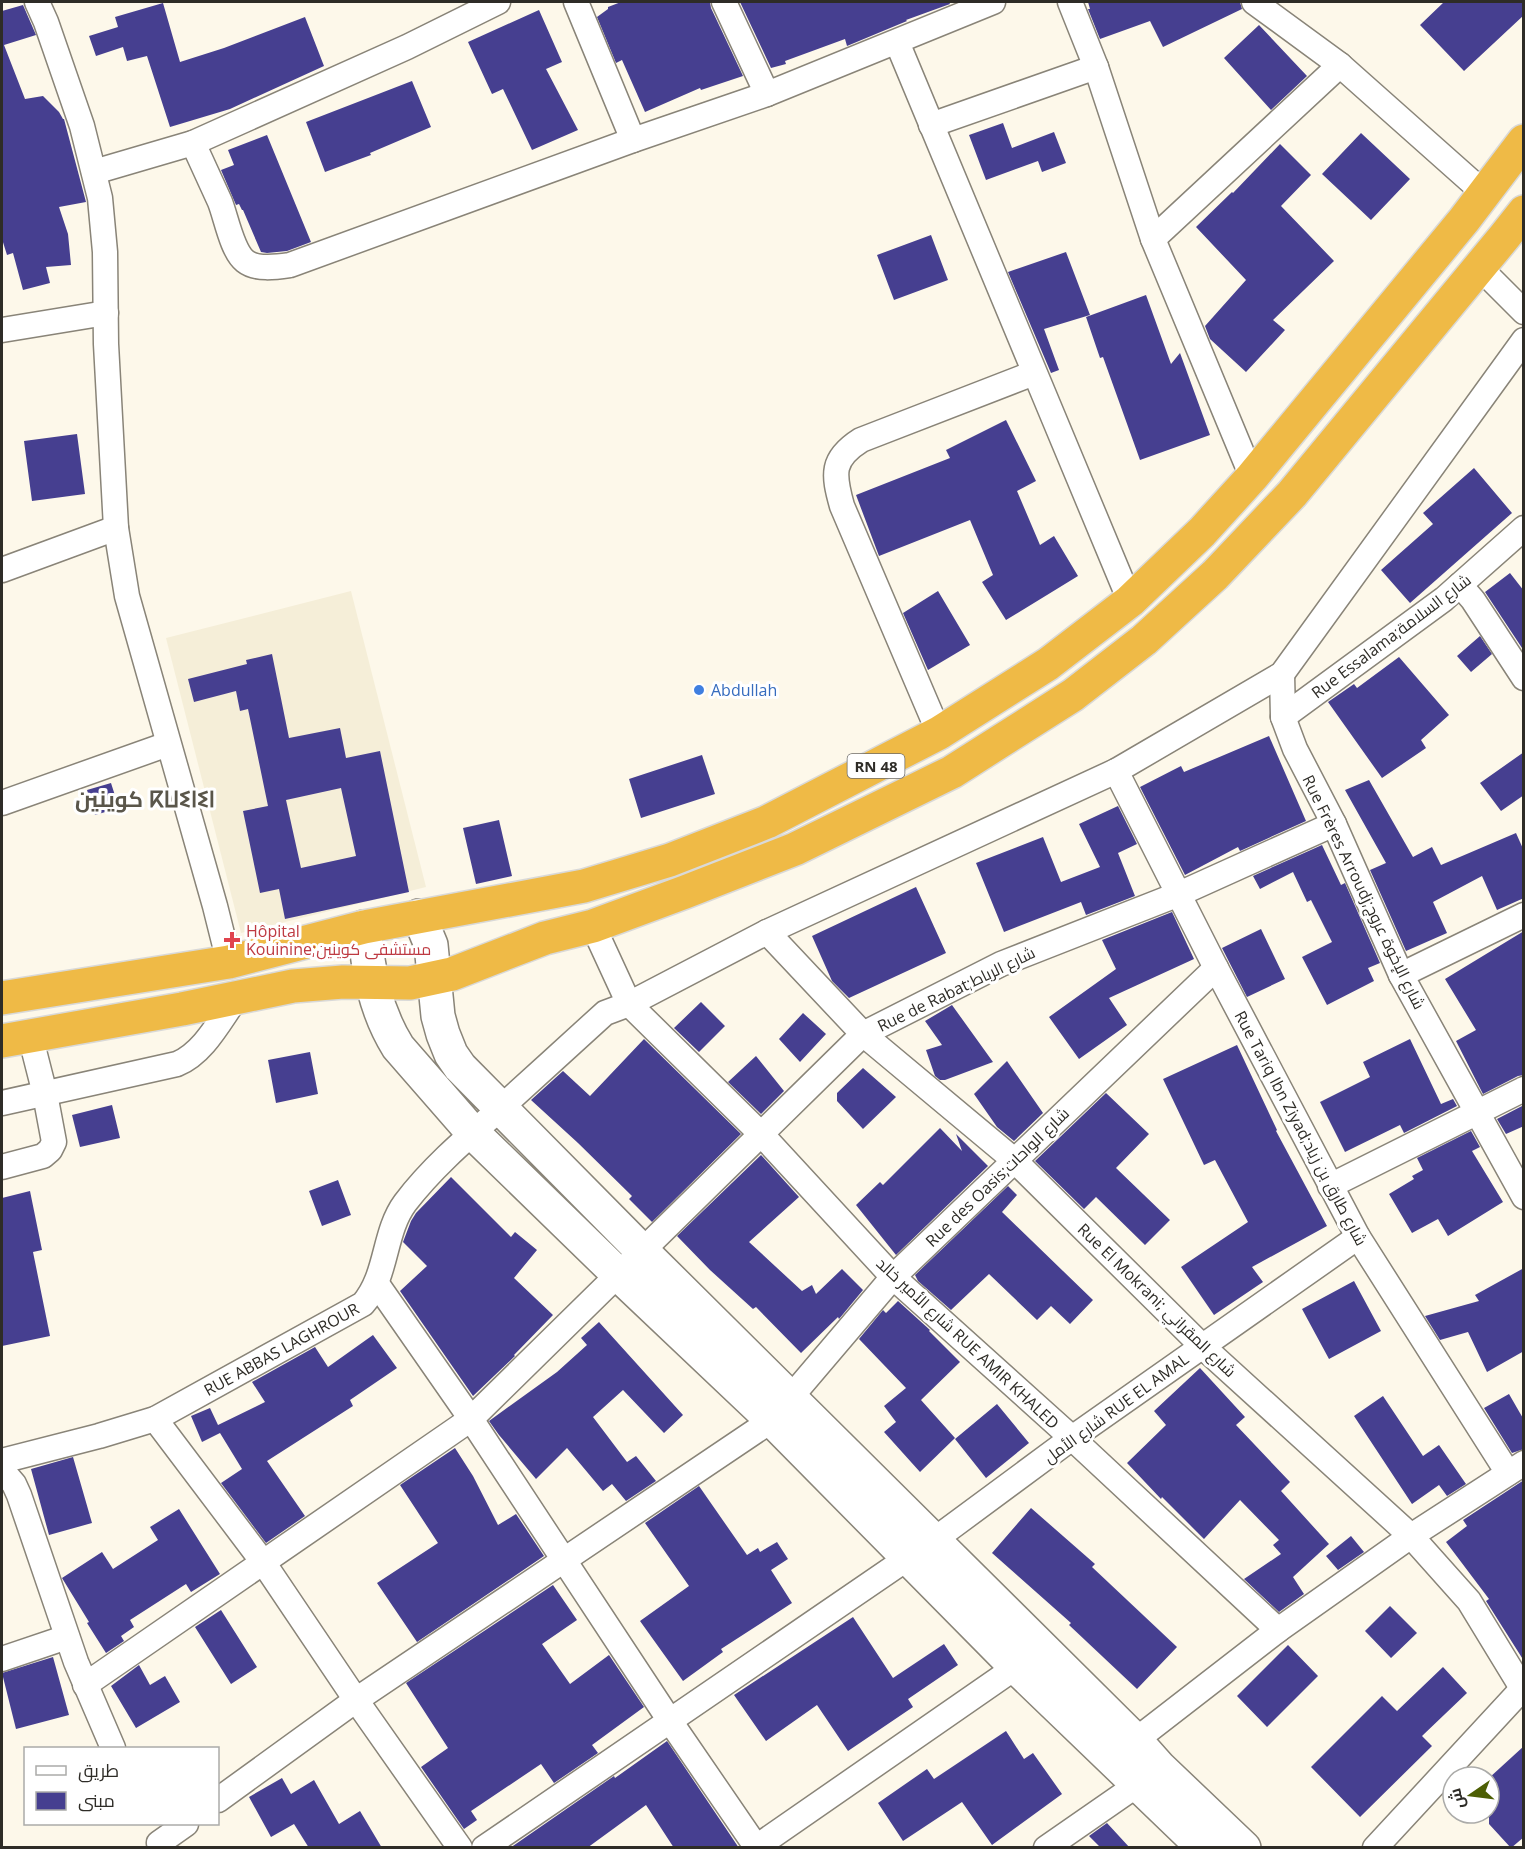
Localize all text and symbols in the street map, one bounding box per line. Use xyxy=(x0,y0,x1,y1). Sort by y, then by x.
street label: Rue Essalama;شارع السلامة xyxy=(1307,569,1476,704)
place label: Abdullah xyxy=(711,679,777,701)
marker: Abdullah xyxy=(692,683,706,697)
road number: RN 48 xyxy=(848,754,904,778)
street label: Rue Frères Arroudj;شارع الإخوة عروج xyxy=(1297,771,1430,1013)
district label: كوينين ⴽⵡⵉⵏⵉⵏ xyxy=(75,783,215,813)
place label: Hôpital Kouinine;مستشفى كوينين xyxy=(246,920,431,960)
marker: Hôpital Kouinine;مستشفى كوينين xyxy=(223,931,241,949)
street label: Rue de Rabat;شارع الرباط xyxy=(873,941,1039,1038)
street label: Rue Tariq Ibn Ziyad;شارع طارق بن زياد xyxy=(1229,1007,1372,1250)
street label: Rue des Oasis;شارع الواحات xyxy=(920,1102,1074,1252)
street label: Rue El Mokrani; شارع المقراني xyxy=(1071,1218,1241,1384)
street label: شارع الأمير خالد RUE AMIR KHALED xyxy=(871,1252,1064,1434)
street label: RUE ABBAS LAGHROUR xyxy=(200,1297,363,1401)
street label: شارع الأمل RUE EL AMAL xyxy=(1039,1348,1194,1469)
legend xyxy=(24,1747,219,1825)
text: طريق xyxy=(78,1758,119,1783)
north arrow xyxy=(1441,1765,1501,1825)
text: ش xyxy=(1443,1786,1470,1811)
text: مبنى xyxy=(78,1788,115,1812)

